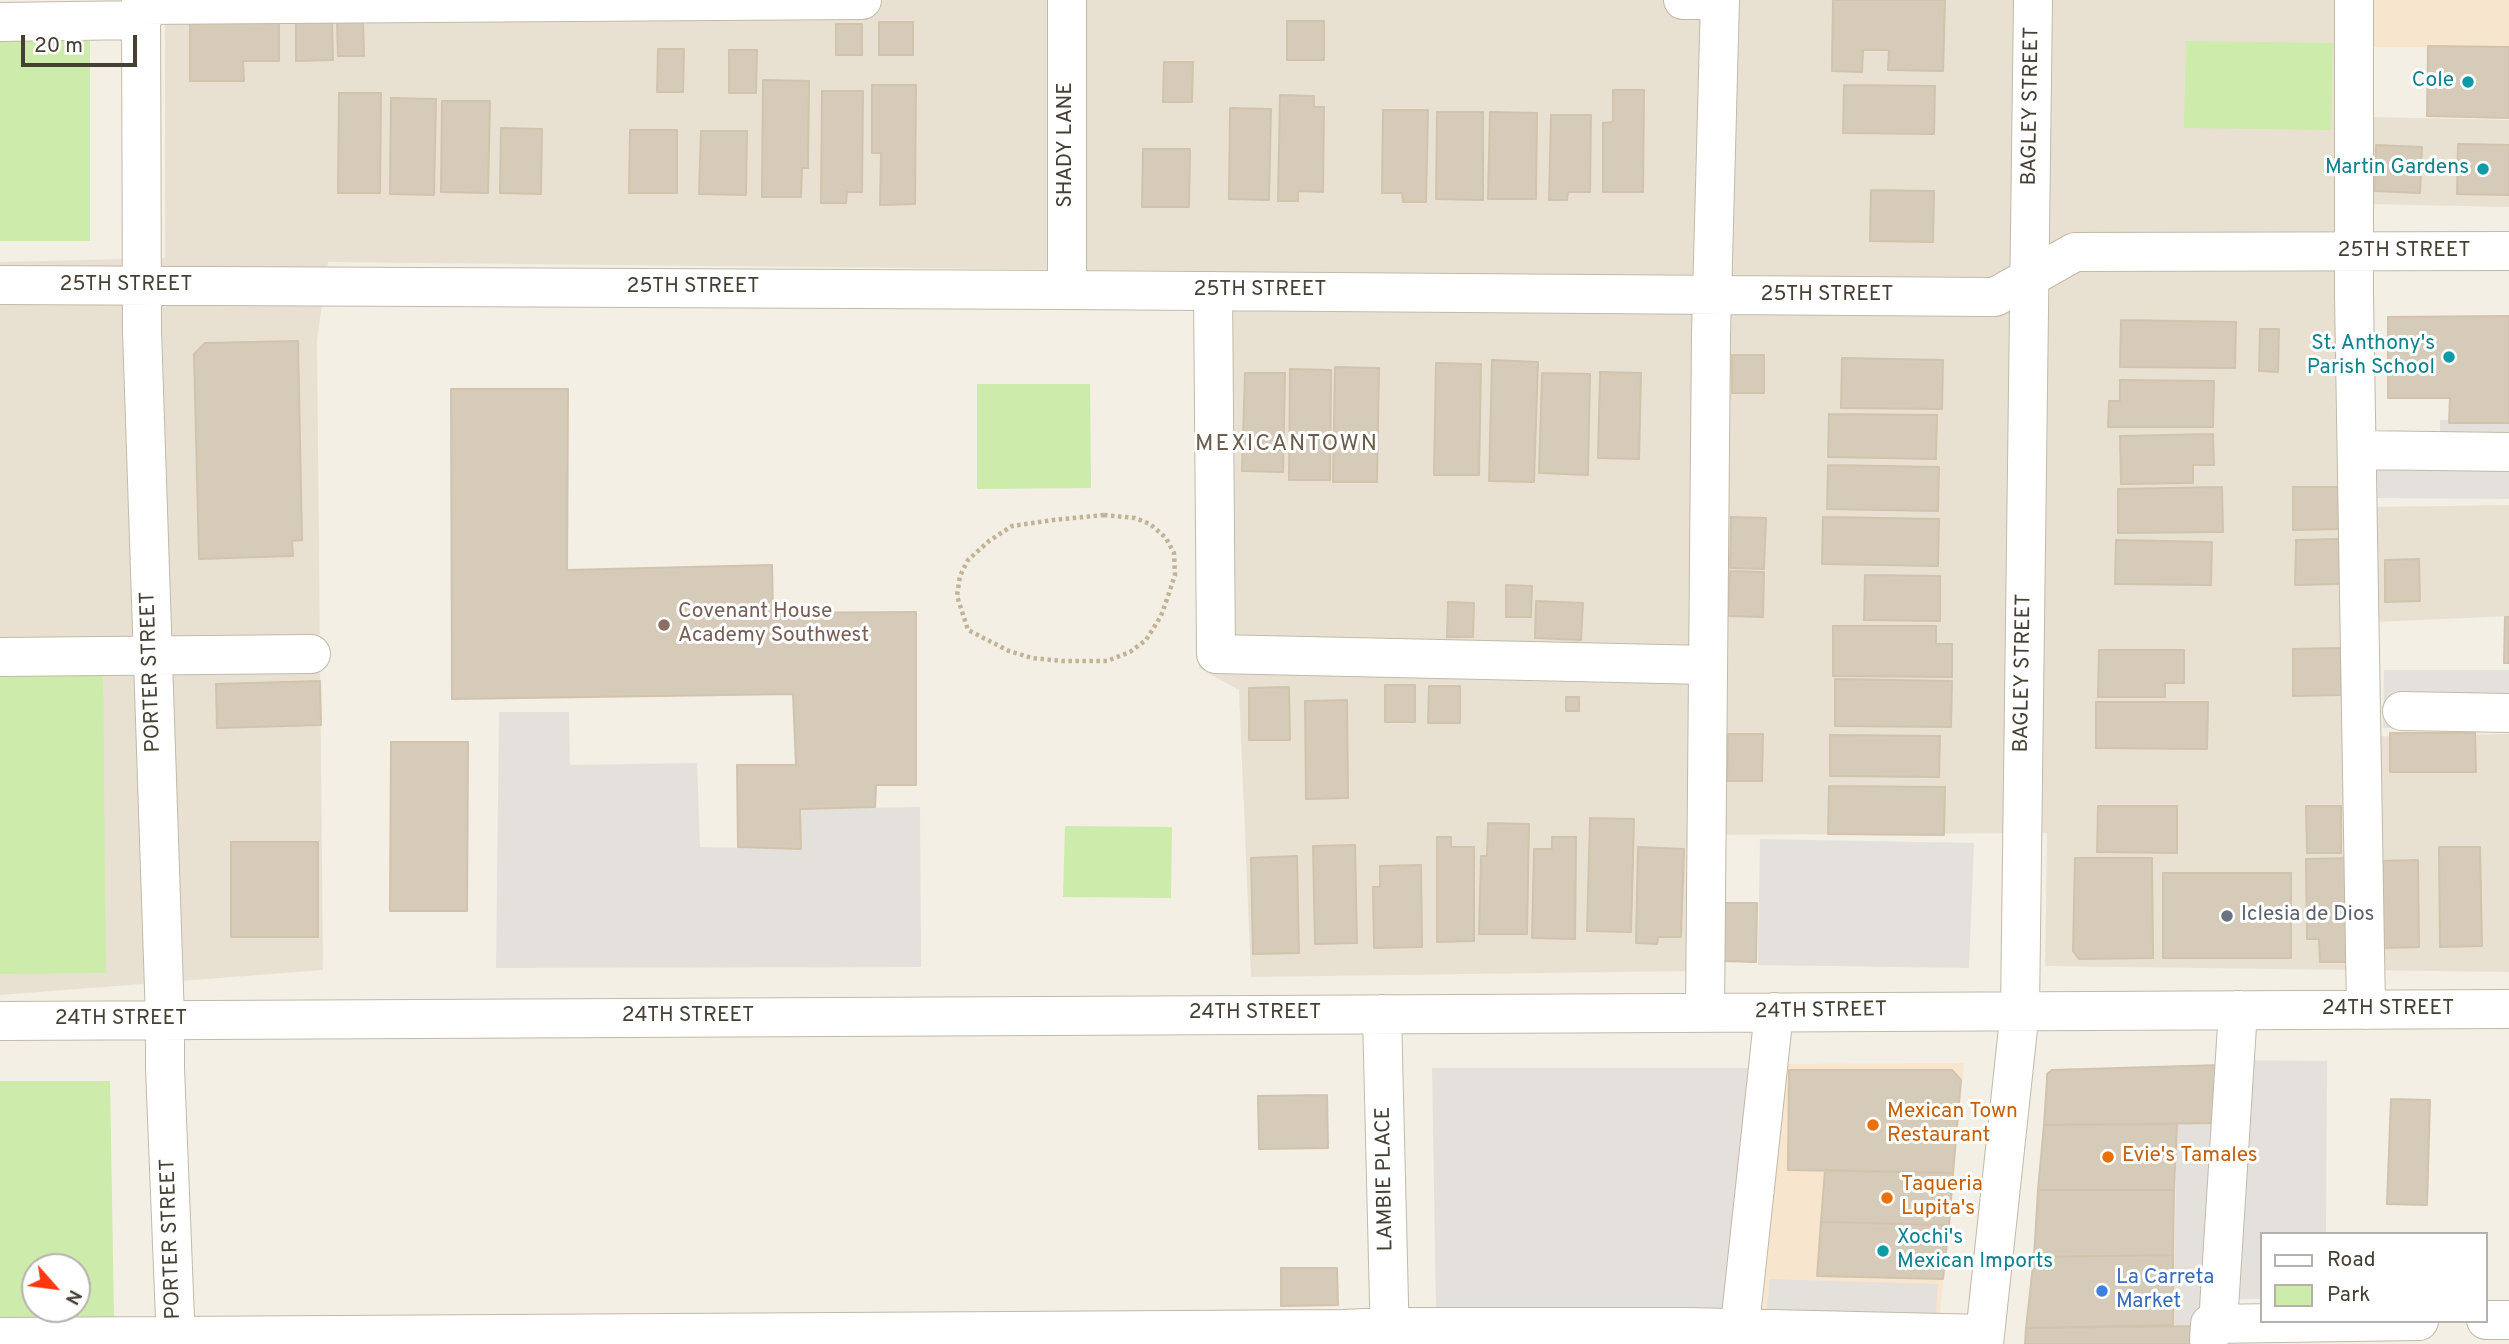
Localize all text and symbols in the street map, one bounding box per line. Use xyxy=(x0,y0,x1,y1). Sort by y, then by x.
scale bar xyxy=(24,21,140,65)
street label: BAGLEY STREET xyxy=(2018,26,2046,186)
text: 20 m xyxy=(34,33,83,60)
place label: Cole xyxy=(2412,69,2454,95)
marker: Cole xyxy=(2460,74,2476,90)
street label: SHADY LANE xyxy=(1054,82,1080,208)
place label: Martin Gardens xyxy=(2325,156,2469,182)
marker: Martin Gardens xyxy=(2475,161,2491,177)
street label: 25TH STREET xyxy=(2338,239,2470,265)
street label: 25TH STREET xyxy=(60,273,192,299)
street label: 25TH STREET xyxy=(627,275,759,301)
street label: 25TH STREET xyxy=(1194,278,1326,304)
street label: 25TH STREET xyxy=(1761,283,1893,309)
place label: St. Anthony's Parish School xyxy=(2307,332,2435,382)
marker: St. Anthony's Parish School xyxy=(2441,349,2457,365)
district label: MEXICANTOWN xyxy=(1196,431,1378,459)
street label: PORTER STREET xyxy=(137,591,167,753)
street label: BAGLEY STREET xyxy=(2010,593,2038,753)
place label: Covenant House Academy Southwest xyxy=(678,600,869,650)
marker: Covenant House Academy Southwest xyxy=(656,617,672,633)
place label: Iclesia de Dios xyxy=(2241,903,2374,929)
marker: Iclesia de Dios xyxy=(2219,908,2235,924)
street label: 24TH STREET xyxy=(2322,997,2454,1023)
street label: 24TH STREET xyxy=(1755,998,1887,1026)
street label: 24TH STREET xyxy=(1189,1001,1321,1027)
street label: 24TH STREET xyxy=(622,1004,754,1030)
street label: 24TH STREET xyxy=(55,1007,187,1033)
place label: Mexican Town Restaurant xyxy=(1887,1100,2018,1150)
street label: LAMBIE PLACE xyxy=(1372,1107,1400,1251)
marker: Mexican Town Restaurant xyxy=(1865,1117,1881,1133)
place label: Evie's Tamales xyxy=(2122,1144,2258,1170)
marker: Evie's Tamales xyxy=(2100,1149,2116,1165)
street label: PORTER STREET xyxy=(157,1158,187,1320)
place label: Taqueria Lupita's xyxy=(1901,1173,1983,1223)
marker: Taqueria Lupita's xyxy=(1879,1190,1895,1206)
place label: Xochi's Mexican Imports xyxy=(1897,1226,2053,1276)
legend xyxy=(2260,1232,2488,1323)
marker: Xochi's Mexican Imports xyxy=(1875,1243,1891,1259)
text: Road xyxy=(2327,1247,2376,1274)
north arrow xyxy=(21,1253,91,1323)
place label: La Carreta Market xyxy=(2116,1266,2214,1316)
text: Park xyxy=(2327,1282,2370,1309)
marker: La Carreta Market xyxy=(2094,1283,2110,1299)
text: N xyxy=(59,1285,87,1309)

